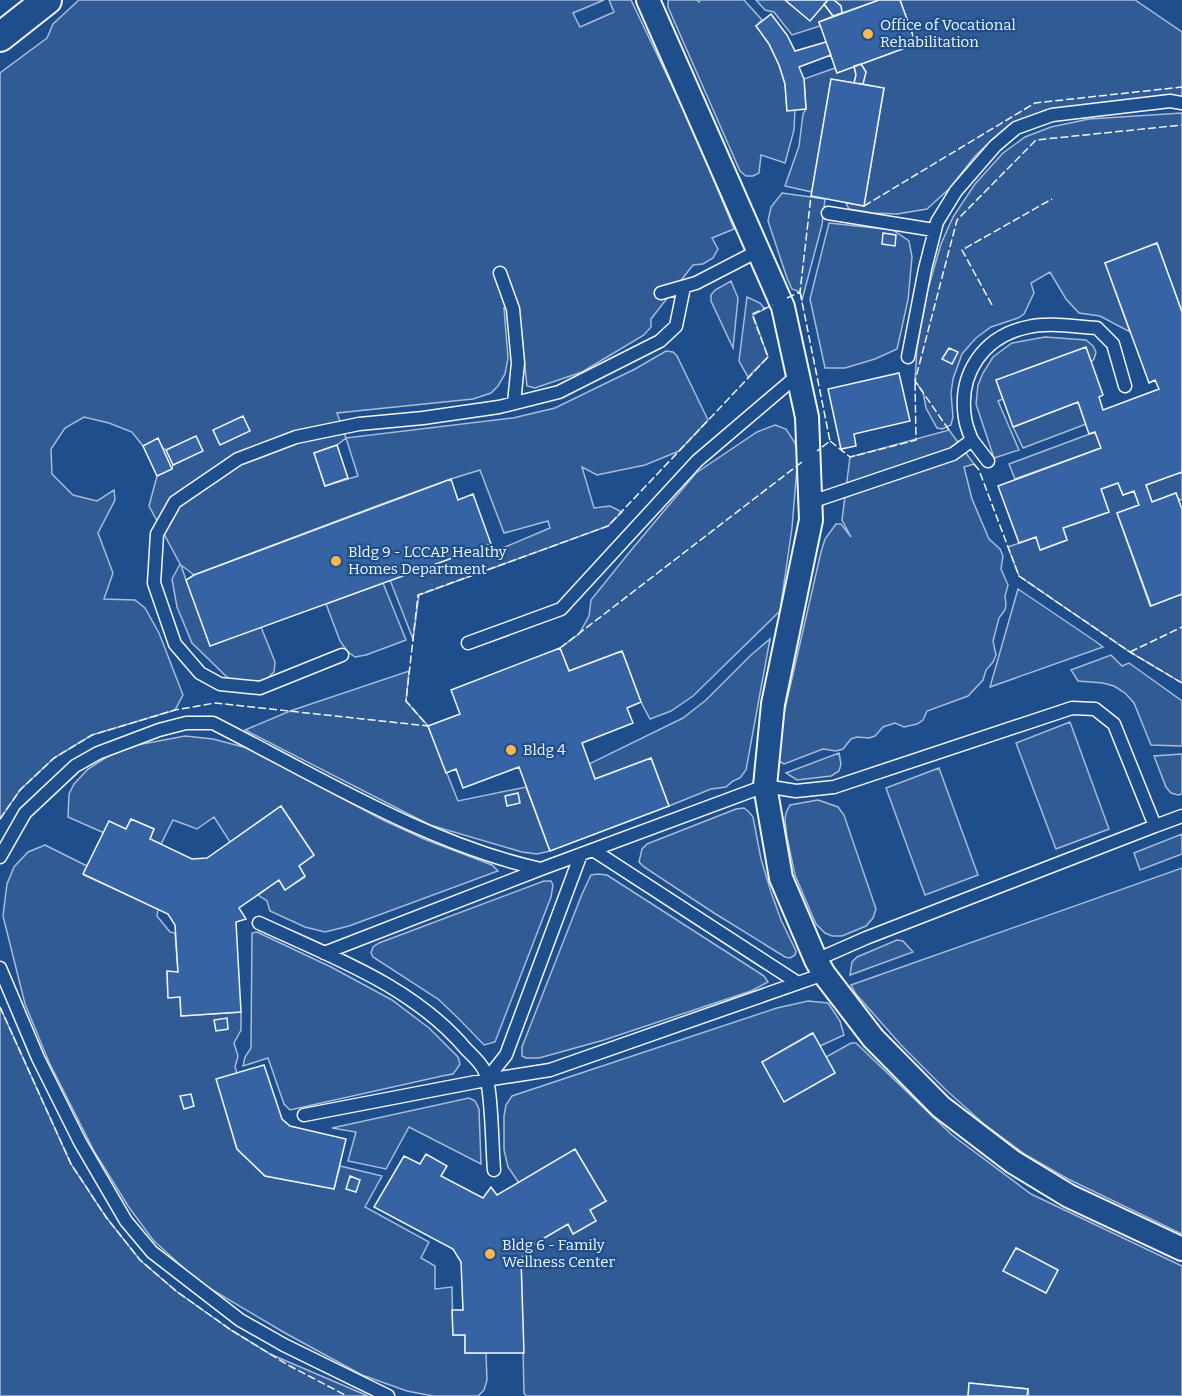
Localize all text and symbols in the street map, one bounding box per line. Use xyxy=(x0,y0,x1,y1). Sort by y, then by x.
place label: Office of Vocational Rehabilitation xyxy=(880,16,1016,51)
marker: Office of Vocational Rehabilitation xyxy=(861,27,875,41)
place label: Bldg 9 - LCCAP Healthy Homes Department xyxy=(348,543,507,578)
marker: Bldg 9 - LCCAP Healthy Homes Department xyxy=(329,554,343,568)
place label: Bldg 4 xyxy=(523,741,566,759)
marker: Bldg 4 xyxy=(504,743,518,757)
place label: Bldg 6 - Family Wellness Center xyxy=(502,1236,616,1271)
marker: Bldg 6 - Family Wellness Center xyxy=(483,1247,497,1261)

